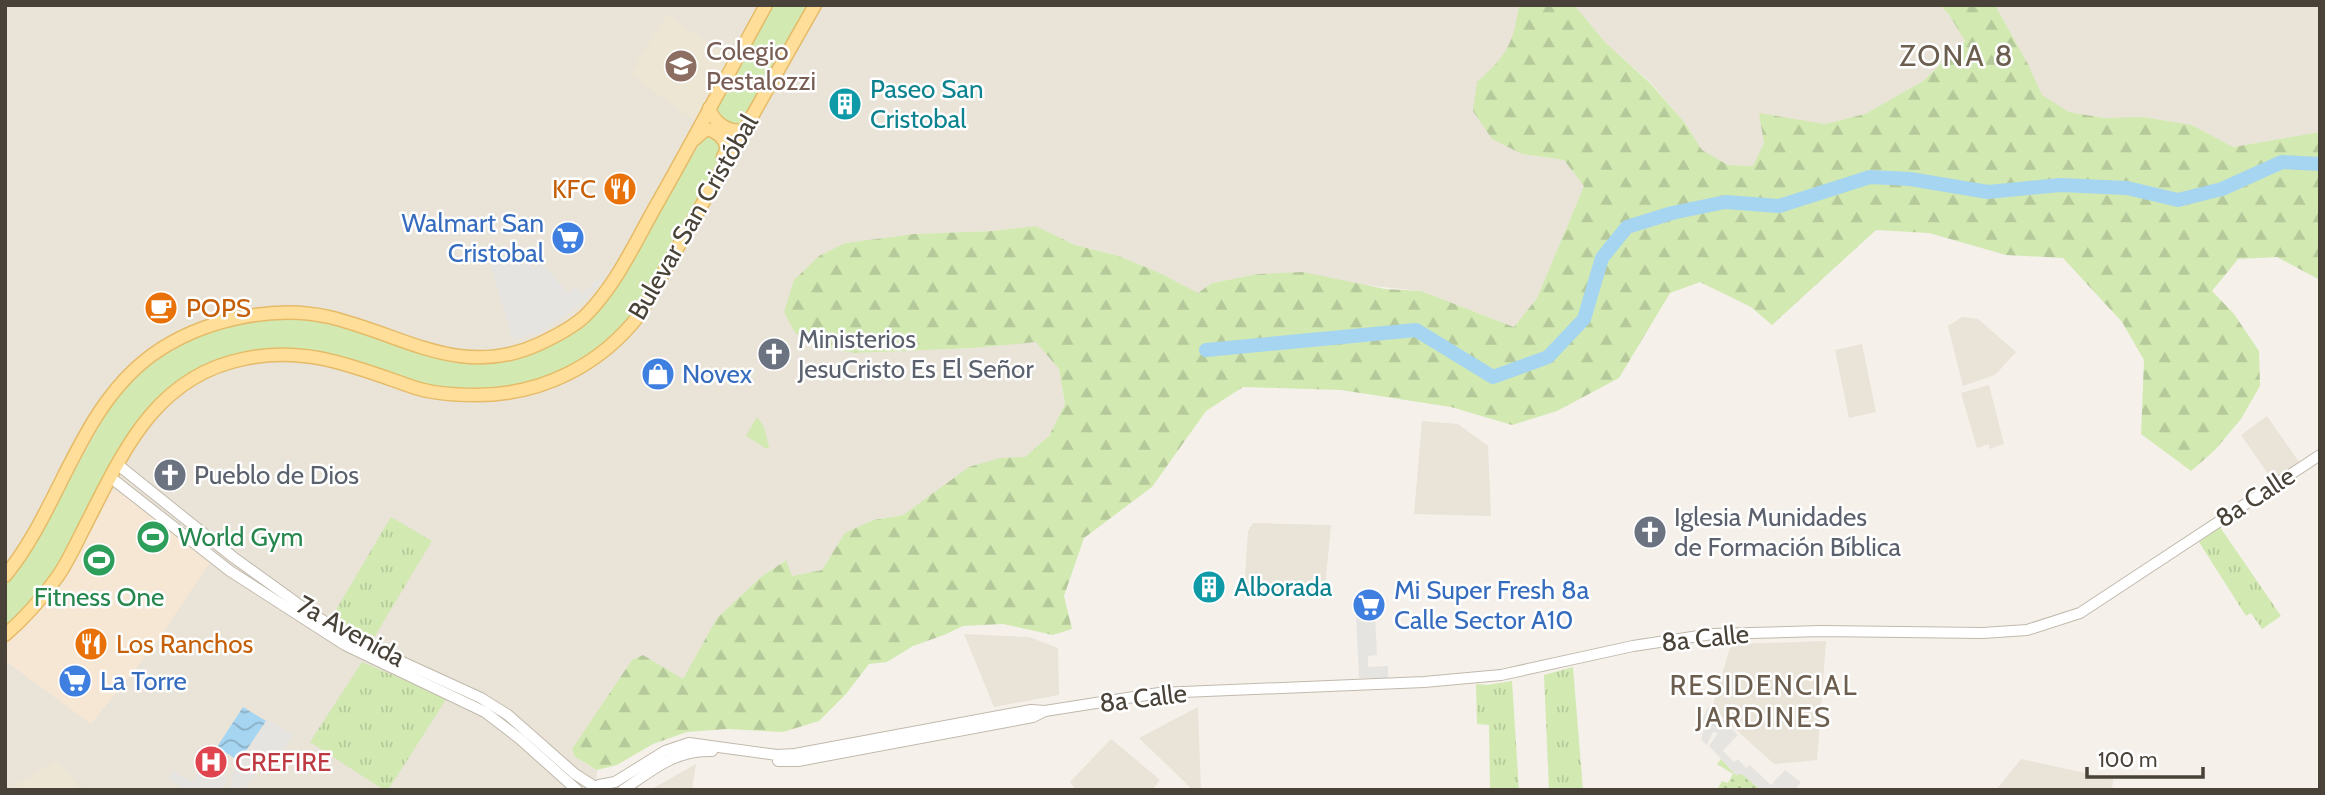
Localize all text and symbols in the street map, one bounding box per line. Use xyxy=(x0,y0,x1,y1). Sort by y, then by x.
place label: Colegio Pestalozzi xyxy=(706,35,816,97)
district label: ZONA 8 xyxy=(1899,37,2015,74)
school or university icon: Colegio Pestalozzi xyxy=(662,47,700,85)
place label: Paseo San Cristobal xyxy=(870,73,983,135)
building icon: Paseo San Cristobal xyxy=(826,85,864,123)
street label: Bulevar San Cristóbal xyxy=(621,109,765,325)
restaurant icon: KFC xyxy=(601,170,639,208)
place label: KFC xyxy=(552,173,596,205)
place label: Walmart San Cristobal xyxy=(402,207,544,269)
supermarket icon: Walmart San Cristobal xyxy=(549,219,587,257)
cafe icon: POPS xyxy=(142,289,180,327)
place label: POPS xyxy=(186,292,251,324)
place label: Ministerios JesuCristo Es El Señor xyxy=(797,323,1034,385)
church icon: Ministerios JesuCristo Es El Señor xyxy=(755,335,793,373)
shop icon: Novex xyxy=(639,355,677,393)
place label: Novex xyxy=(682,358,753,390)
church icon: Pueblo de Dios xyxy=(151,456,189,494)
place label: Pueblo de Dios xyxy=(194,459,359,491)
street label: 8a Calle xyxy=(2209,460,2301,534)
place label: Iglesia Munidades de Formación Bíblica xyxy=(1674,501,1902,563)
church icon: Iglesia Munidades de Formación Bíblica xyxy=(1631,513,1669,551)
sports icon: World Gym xyxy=(134,518,172,556)
place label: World Gym xyxy=(178,521,303,553)
sports icon: Fitness One xyxy=(80,541,118,579)
building icon: Alborada xyxy=(1190,568,1228,606)
place label: Alborada xyxy=(1234,571,1333,603)
place label: Mi Super Fresh 8a Calle Sector A10 xyxy=(1394,574,1590,636)
place label: Fitness One xyxy=(34,581,164,613)
supermarket icon: Mi Super Fresh 8a Calle Sector A10 xyxy=(1350,586,1388,624)
street label: 7a Avenida xyxy=(291,588,411,674)
street label: 8a Calle xyxy=(1660,617,1750,659)
restaurant icon: Los Ranchos xyxy=(72,625,110,663)
place label: Los Ranchos xyxy=(116,628,253,660)
supermarket icon: La Torre xyxy=(56,662,94,700)
place label: La Torre xyxy=(100,665,187,697)
district label: RESIDENCIAL JARDINES xyxy=(1669,668,1859,734)
street label: 8a Calle xyxy=(1097,677,1189,719)
scale bar xyxy=(2087,736,2202,780)
hospital icon: CREFIRE xyxy=(192,743,230,781)
place label: CREFIRE xyxy=(235,746,331,778)
text: 100 m xyxy=(2098,747,2157,772)

